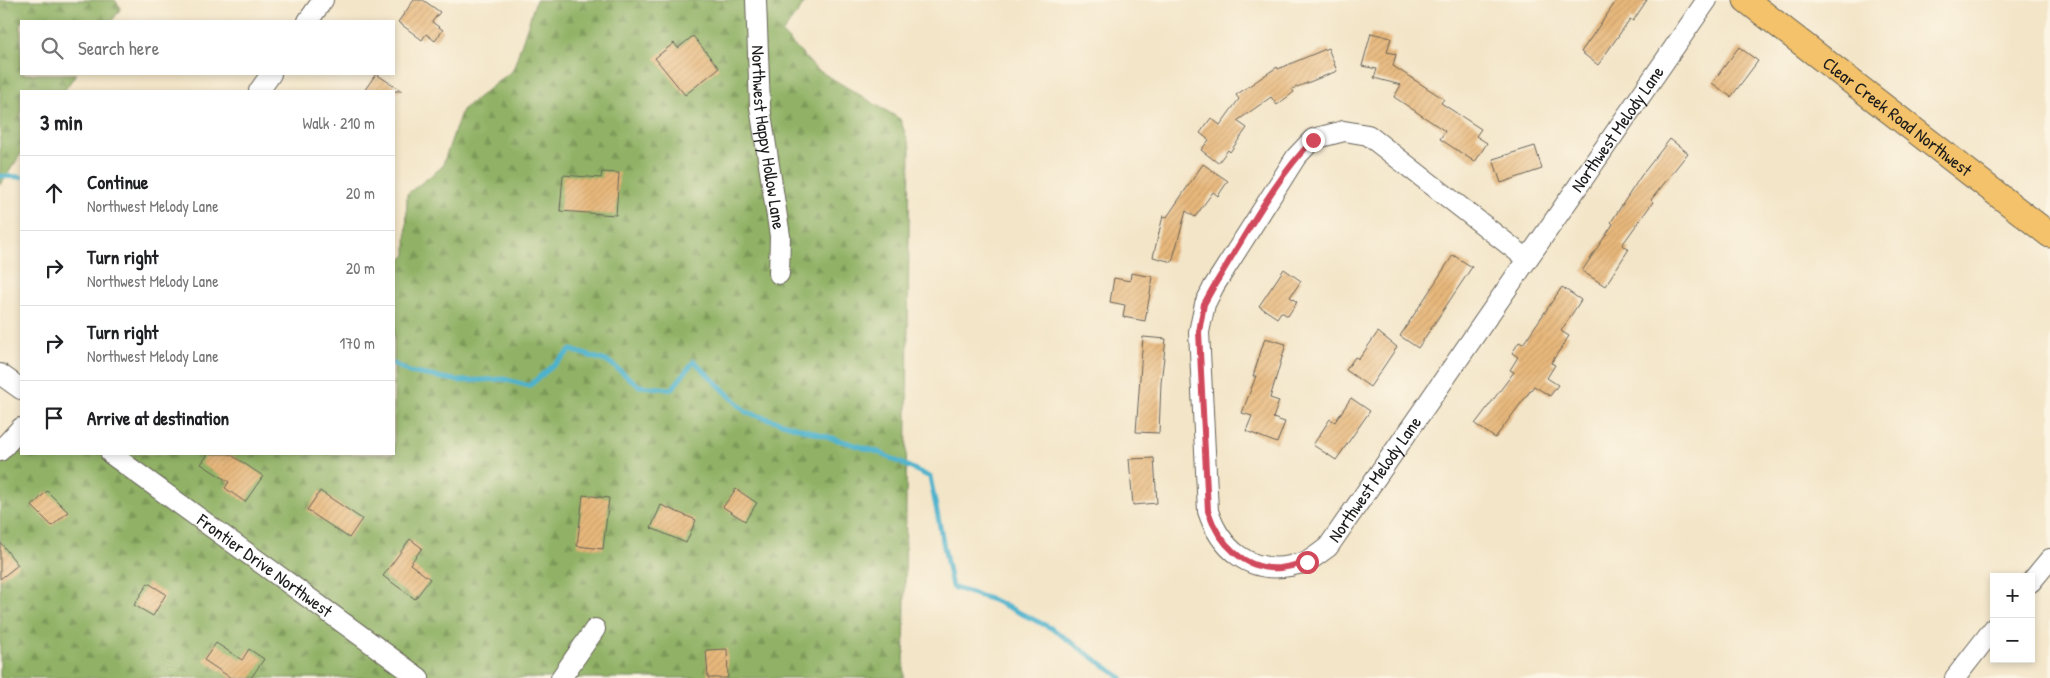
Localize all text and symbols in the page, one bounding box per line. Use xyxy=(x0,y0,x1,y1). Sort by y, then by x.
search box xyxy=(20,20,395,75)
icon: search xyxy=(38,34,66,62)
text: Search here xyxy=(78,35,159,61)
street label: Northwest Happy Hollow Lane xyxy=(746,45,792,231)
street label: Clear Creek Road Northwest xyxy=(1818,51,1978,183)
street label: Northwest Melody Lane xyxy=(1565,61,1670,197)
text: 3 min xyxy=(40,108,83,137)
text: Walk · 210 m xyxy=(302,112,375,134)
route end xyxy=(1302,129,1325,152)
text: Continue xyxy=(87,169,148,195)
icon: ahead xyxy=(40,179,68,207)
text: 20 m xyxy=(346,182,375,204)
text: Northwest Melody Lane xyxy=(87,195,219,217)
text: Turn right xyxy=(87,244,158,270)
icon: right xyxy=(40,254,68,282)
text: 20 m xyxy=(346,257,375,279)
text: Northwest Melody Lane xyxy=(87,270,219,292)
text: Turn right xyxy=(87,319,158,345)
icon: right xyxy=(40,329,68,357)
text: 170 m xyxy=(340,332,375,354)
text: Northwest Melody Lane xyxy=(87,345,219,367)
icon: arrive xyxy=(40,404,68,432)
text: Arrive at destination xyxy=(87,405,229,431)
street label: Northwest Melody Lane xyxy=(1322,411,1427,547)
street label: Frontier Drive Northwest xyxy=(191,507,338,624)
route start xyxy=(1296,551,1319,574)
map controls xyxy=(1990,573,2035,663)
button: + xyxy=(1990,573,2035,618)
button: − xyxy=(1990,618,2035,663)

